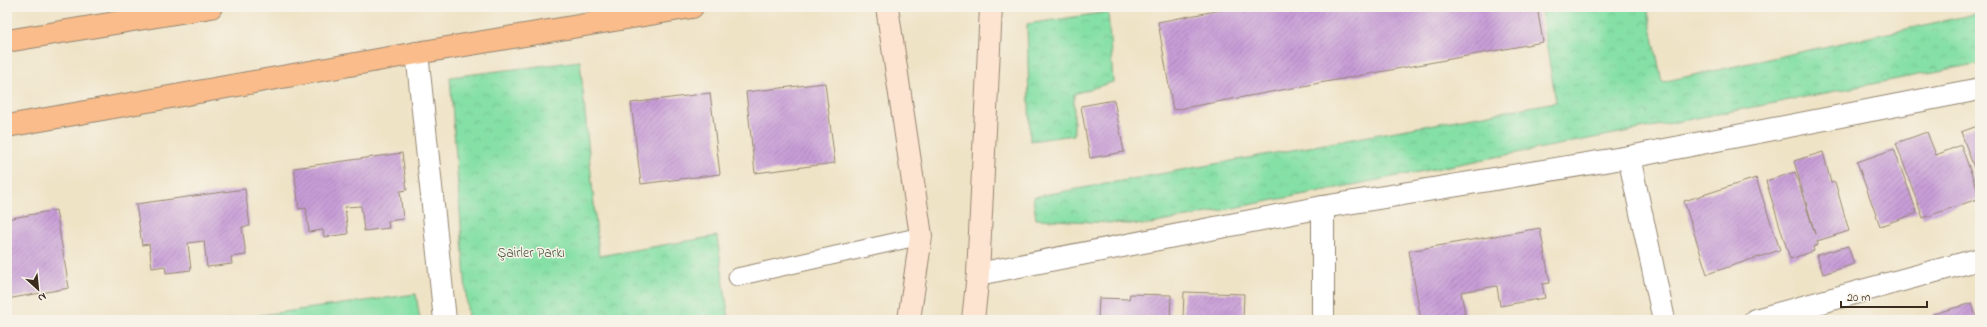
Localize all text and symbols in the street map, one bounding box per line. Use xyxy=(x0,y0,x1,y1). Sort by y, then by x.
park label: Şairler Parkı xyxy=(497,243,565,264)
north arrow xyxy=(18,269,58,309)
scale bar xyxy=(1841,283,1927,309)
text: N xyxy=(35,288,49,306)
text: 20 m xyxy=(1847,289,1870,307)

